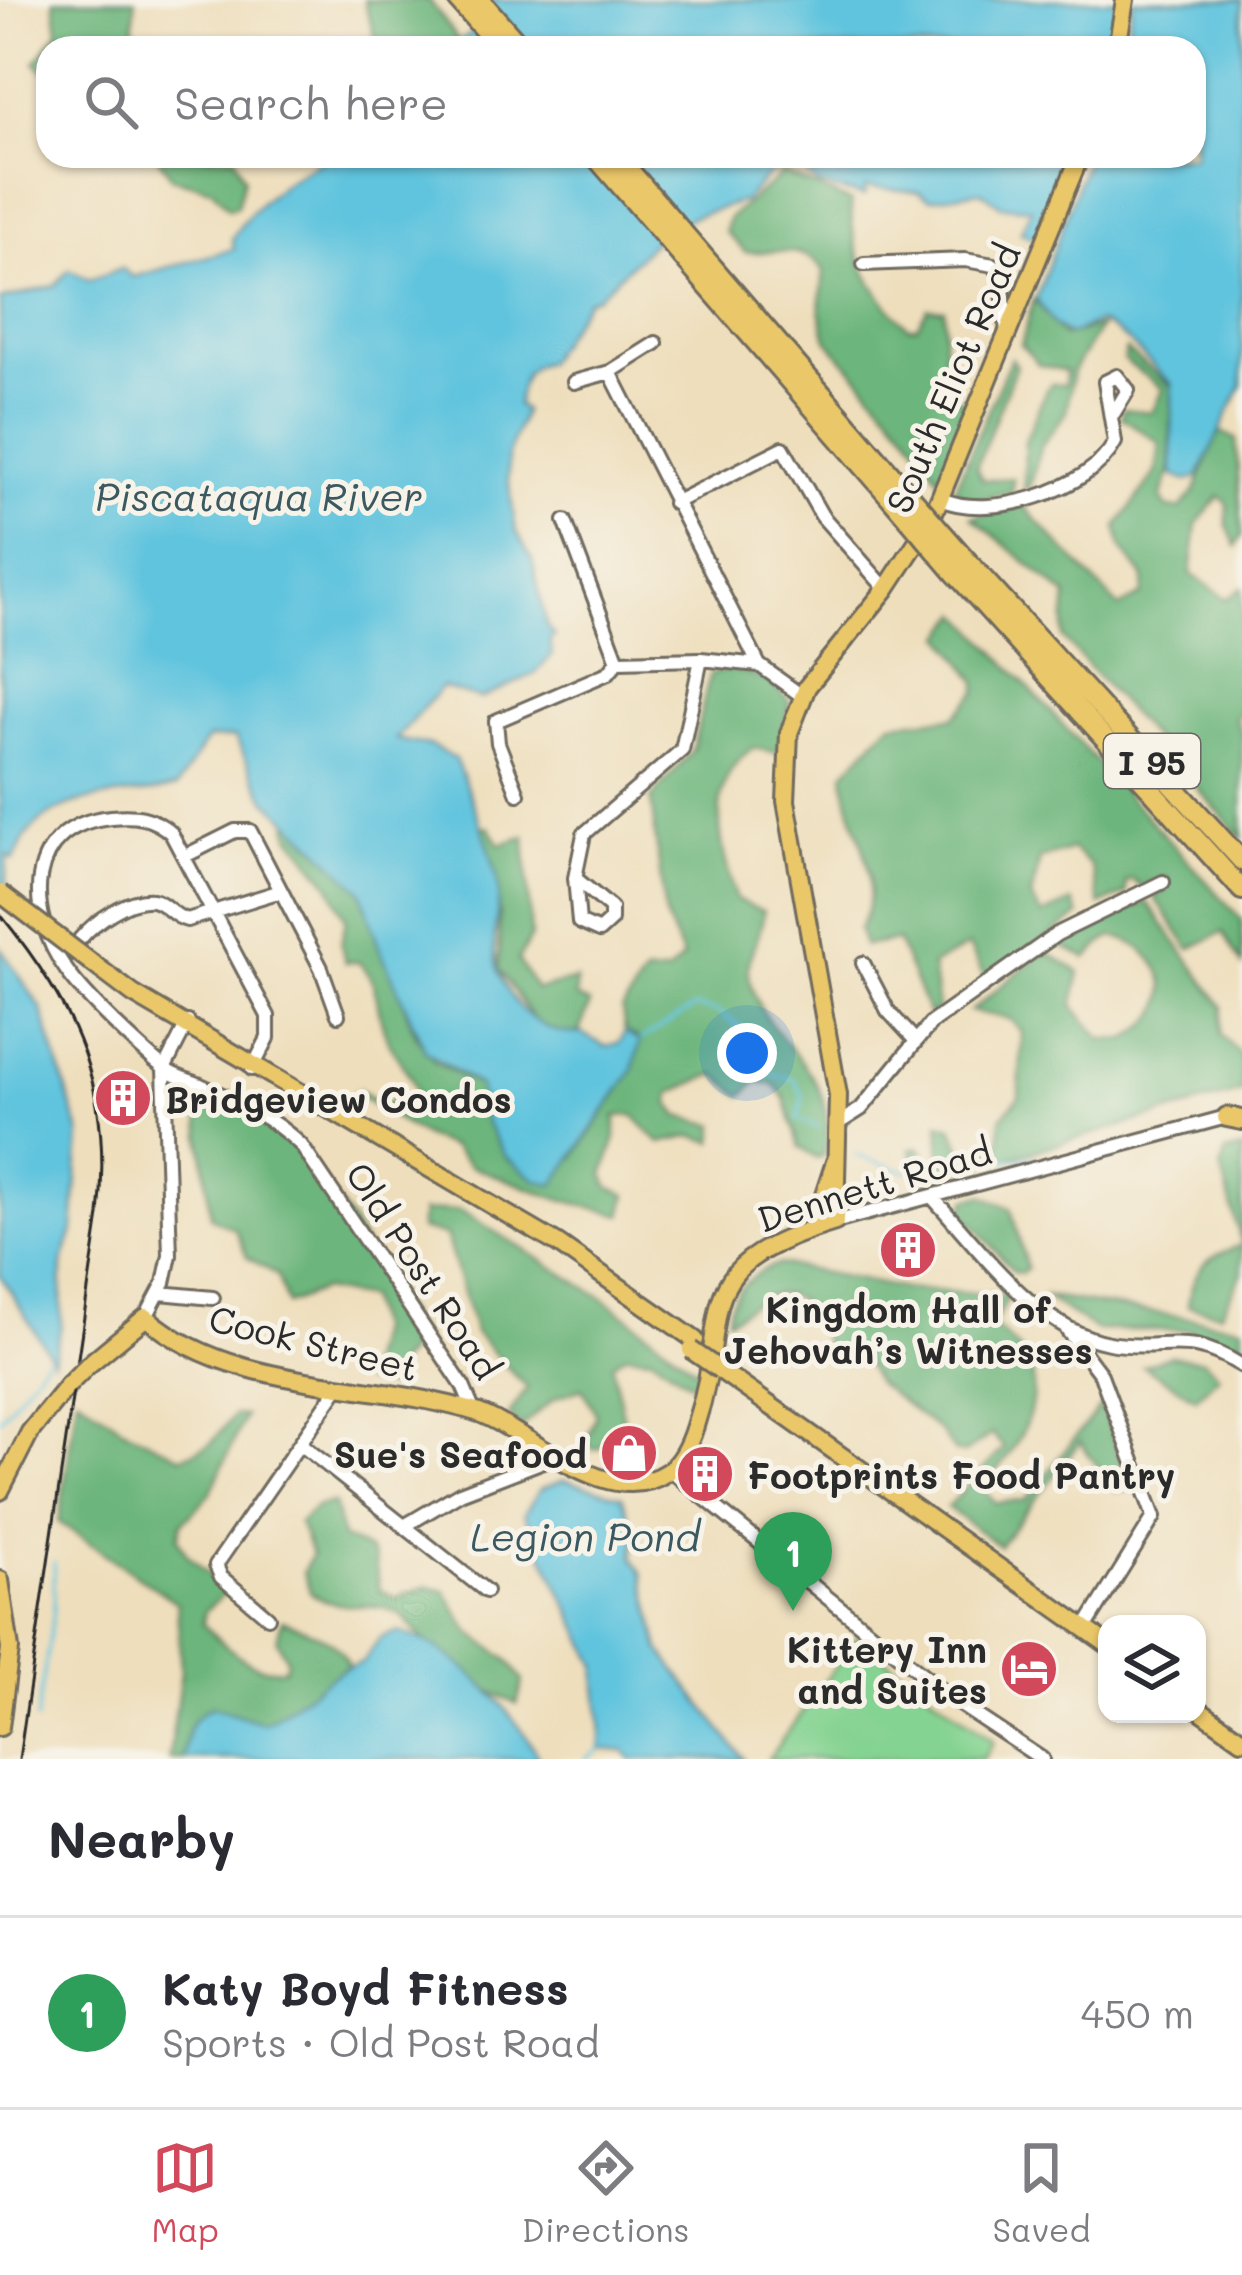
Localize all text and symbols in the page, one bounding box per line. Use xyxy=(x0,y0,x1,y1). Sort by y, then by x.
search box xyxy=(36,36,1206,168)
icon: search xyxy=(78,69,144,135)
text: Search here xyxy=(174,73,448,131)
street label: South Eliot Road xyxy=(874,236,1030,520)
water label: Piscataqua River xyxy=(95,470,423,521)
road number: I 95 xyxy=(1104,734,1200,788)
your location xyxy=(717,1023,777,1083)
building icon: Bridgeview Condos xyxy=(92,1067,154,1129)
place label: Bridgeview Condos xyxy=(165,1075,512,1122)
street label: Dennett Road xyxy=(751,1126,997,1242)
street label: Old Post Road xyxy=(336,1152,512,1388)
building icon: Kingdom Hall of Jehovah’s Witnesses xyxy=(877,1219,939,1281)
place label: Kingdom Hall of Jehovah’s Witnesses xyxy=(723,1285,1093,1373)
street label: Cook Street xyxy=(205,1293,423,1391)
shop icon: Sue's Seafood xyxy=(598,1422,660,1484)
place label: Sue's Seafood xyxy=(334,1430,587,1477)
building icon: Footprints Food Pantry xyxy=(674,1443,736,1505)
place label: Footprints Food Pantry xyxy=(747,1451,1175,1499)
water label: Legion Pond xyxy=(470,1510,702,1562)
pin: 1 xyxy=(754,1512,832,1611)
map controls xyxy=(1098,1615,1206,1723)
button: layers xyxy=(1098,1615,1206,1723)
place label: Kittery Inn and Suites xyxy=(787,1625,987,1713)
hotel icon: Kittery Inn and Suites xyxy=(998,1638,1060,1700)
text: Nearby xyxy=(48,1804,235,1871)
text: Katy Boyd Fitness xyxy=(162,1958,569,2016)
text: 1 xyxy=(78,1987,96,2038)
text: 450 m xyxy=(1081,1987,1194,2038)
text: Sports · Old Post Road xyxy=(162,2016,599,2067)
tab: Map xyxy=(152,2135,219,2250)
tab: Directions xyxy=(522,2135,689,2250)
tab: Saved xyxy=(993,2135,1090,2250)

